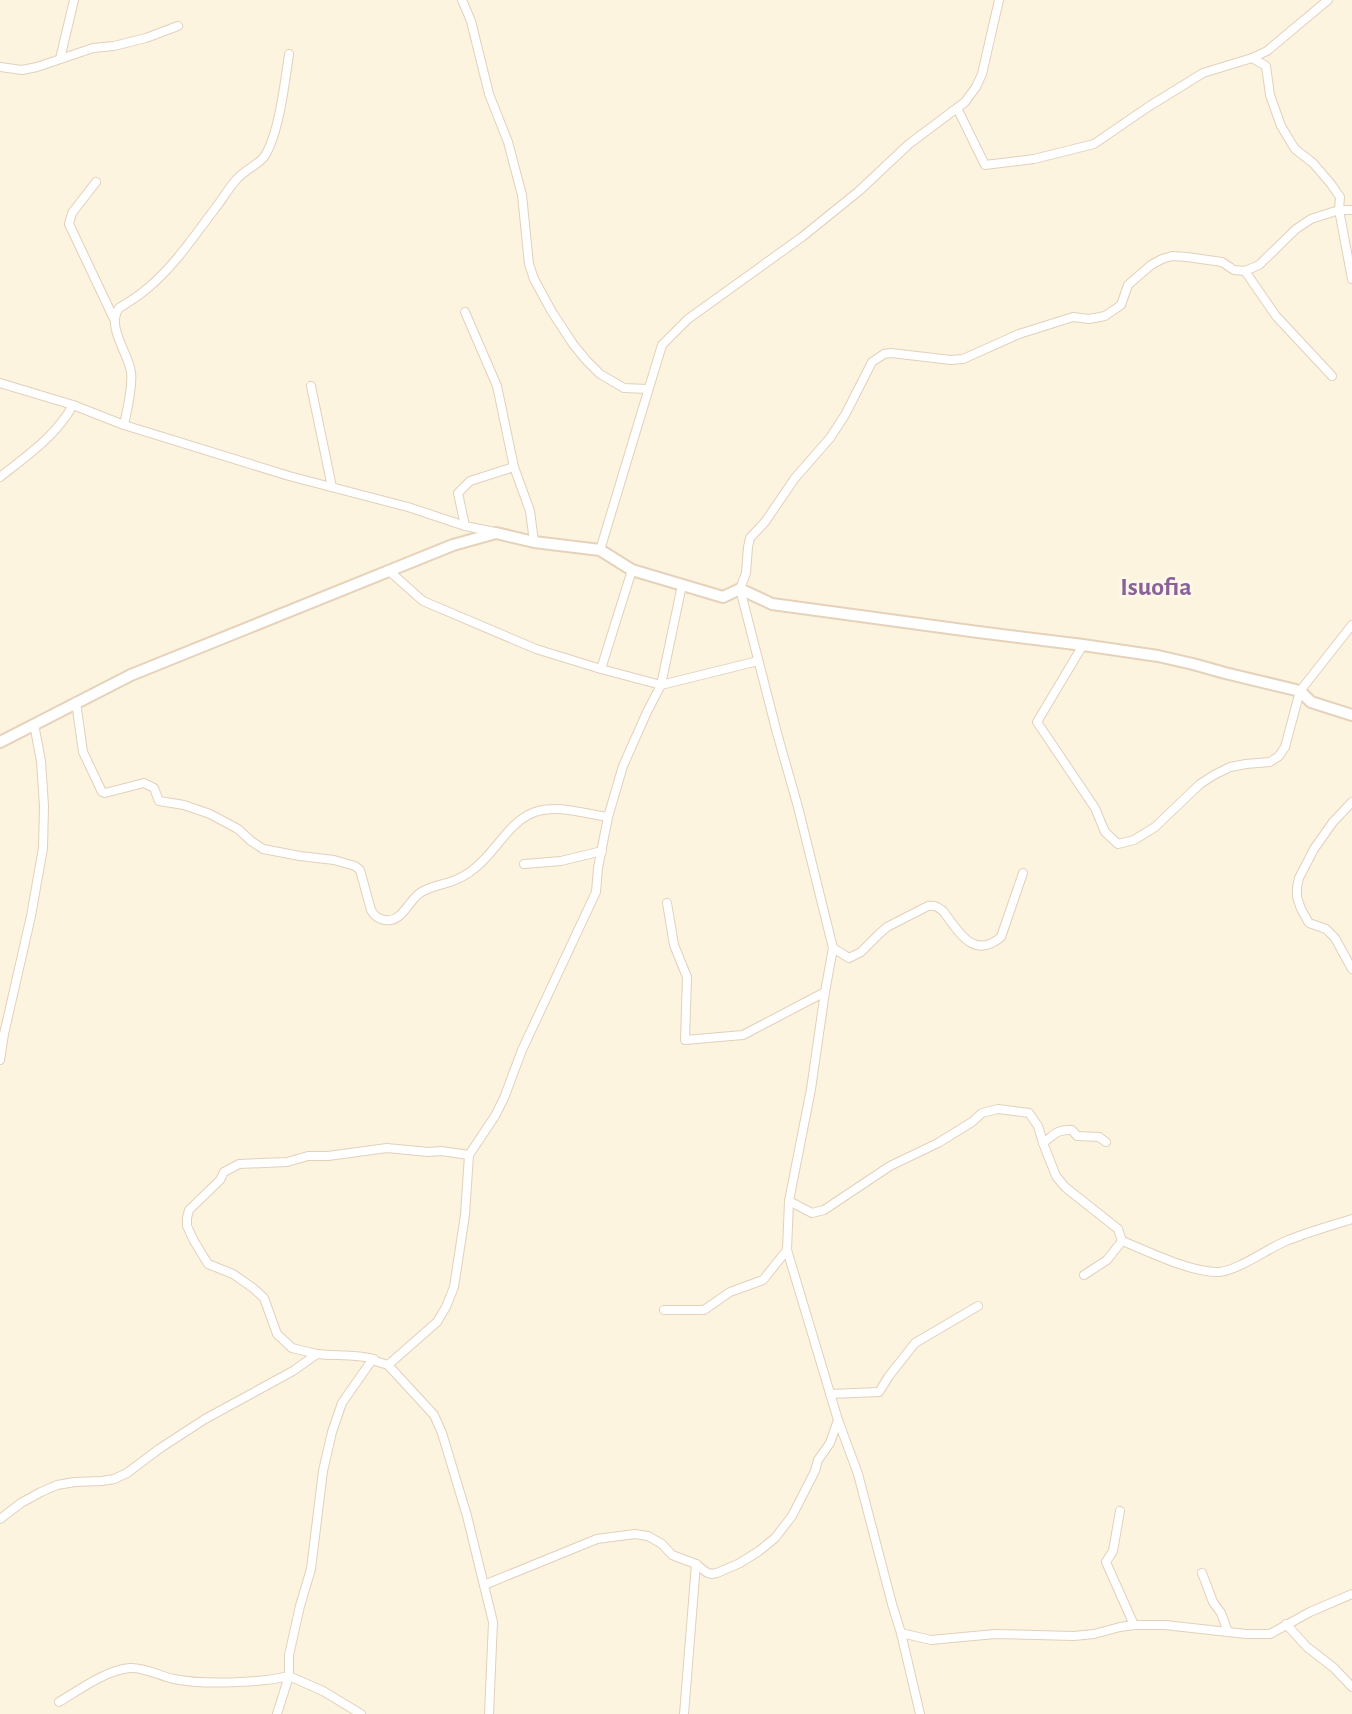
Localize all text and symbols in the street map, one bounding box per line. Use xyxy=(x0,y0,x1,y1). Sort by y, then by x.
district label: Isuofia xyxy=(1120,574,1192,600)

